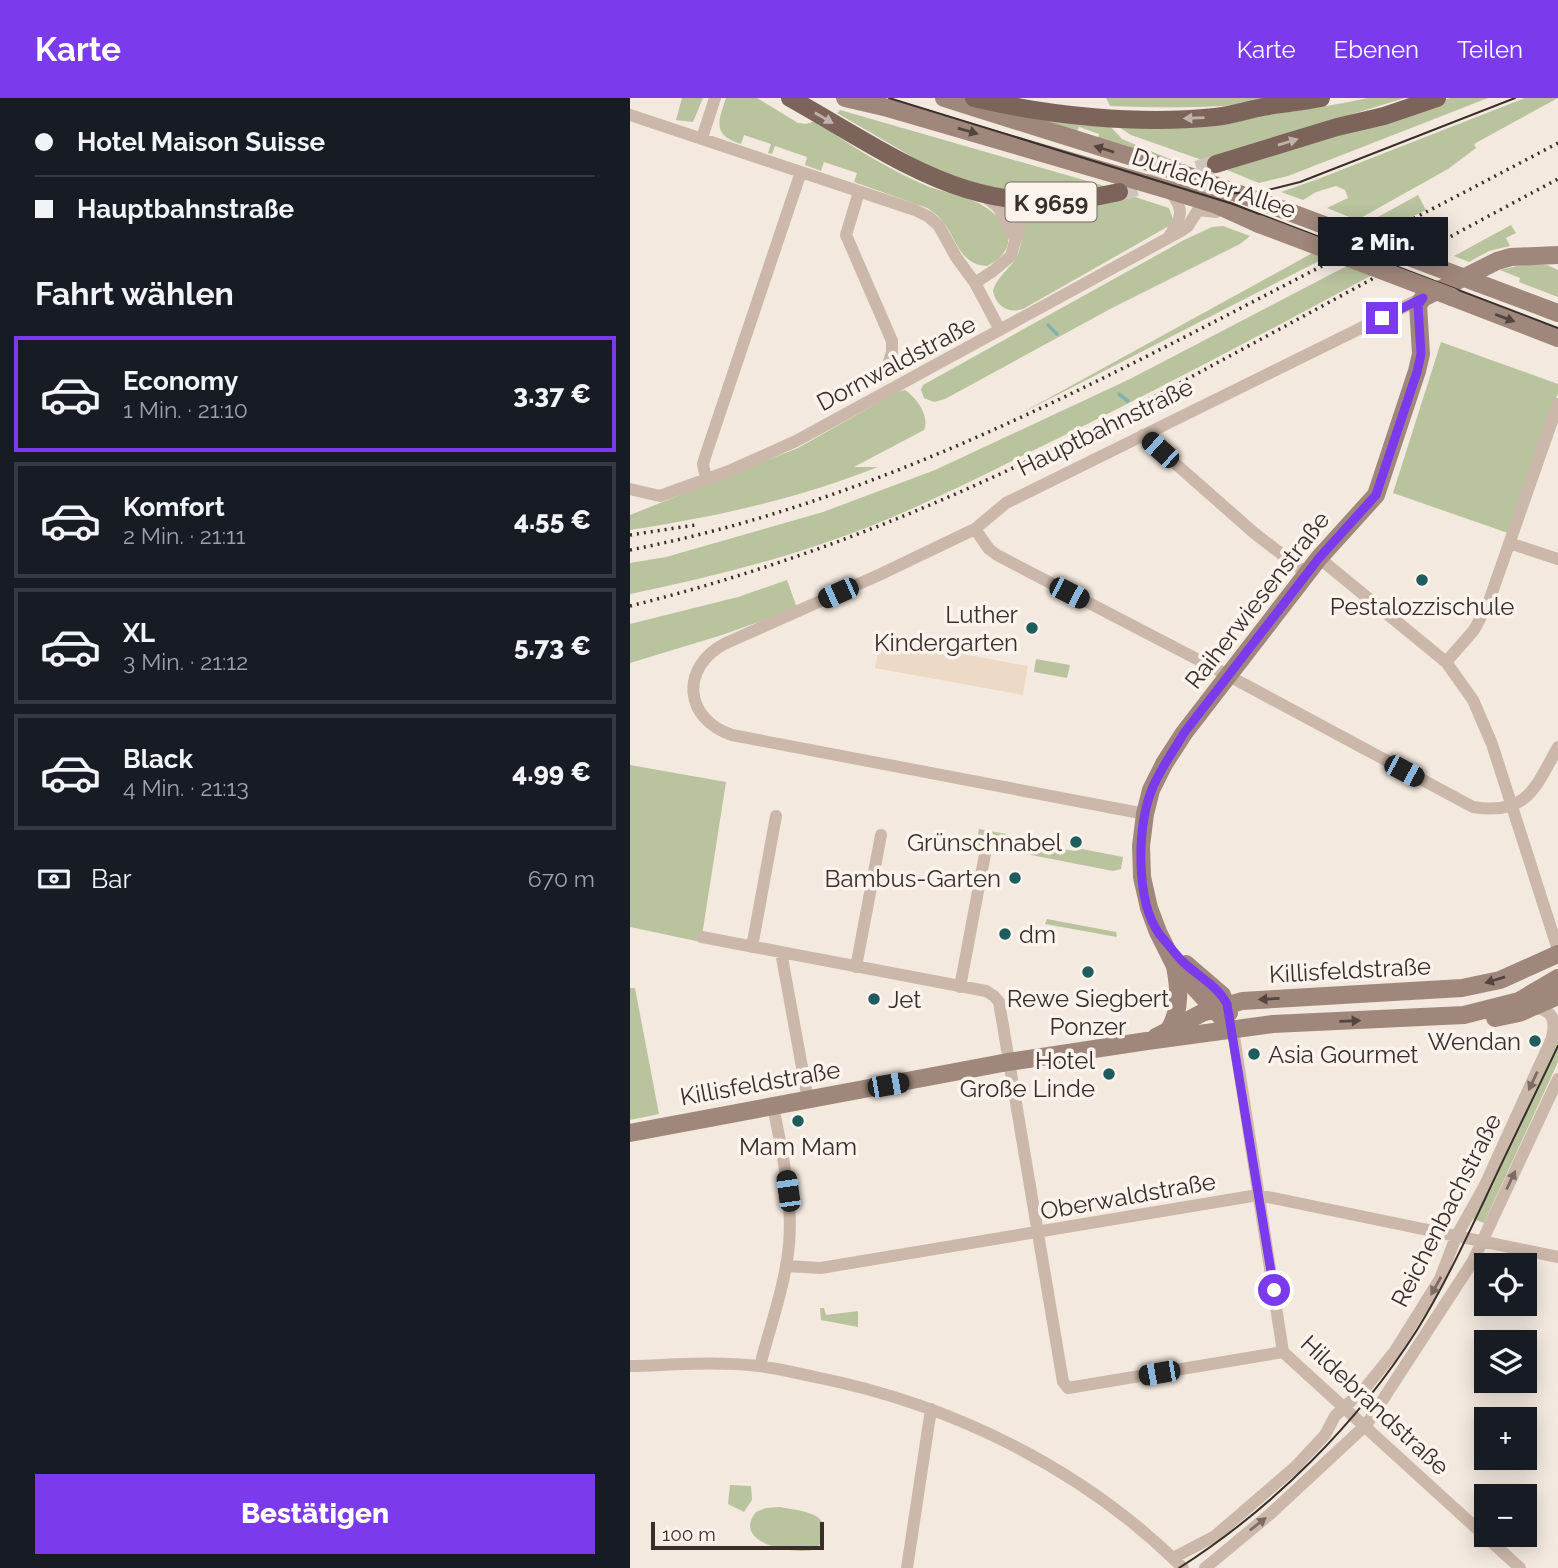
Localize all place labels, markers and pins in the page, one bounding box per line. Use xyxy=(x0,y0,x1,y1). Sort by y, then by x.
marker: Pestalozzischule xyxy=(1414,572,1430,588)
place label: Pestalozzischule xyxy=(1330,592,1514,621)
place label: Luther Kindergarten xyxy=(874,600,1019,657)
marker: Luther Kindergarten xyxy=(1024,620,1040,636)
place label: Grünschnabel xyxy=(907,828,1062,857)
marker: Grünschnabel xyxy=(1068,834,1084,850)
place label: Bambus-Garten xyxy=(824,864,1001,893)
marker: Bambus-Garten xyxy=(1007,870,1023,886)
place label: dm xyxy=(1019,920,1056,949)
marker: dm xyxy=(997,926,1013,942)
marker: Rewe Siegbert Ponzer xyxy=(1080,964,1096,980)
place label: Rewe Siegbert Ponzer xyxy=(1007,984,1169,1041)
place label: Jet xyxy=(888,985,921,1014)
marker: Jet xyxy=(866,991,882,1007)
place label: Wendan xyxy=(1427,1027,1521,1056)
marker: Wendan xyxy=(1527,1033,1543,1049)
place label: Asia Gourmet xyxy=(1268,1040,1418,1069)
place label: Hotel Große Linde xyxy=(960,1046,1095,1103)
marker: Asia Gourmet xyxy=(1246,1046,1262,1062)
marker: Hotel Große Linde xyxy=(1101,1066,1117,1082)
marker: Mam Mam xyxy=(790,1113,806,1129)
place label: Mam Mam xyxy=(739,1132,857,1161)

